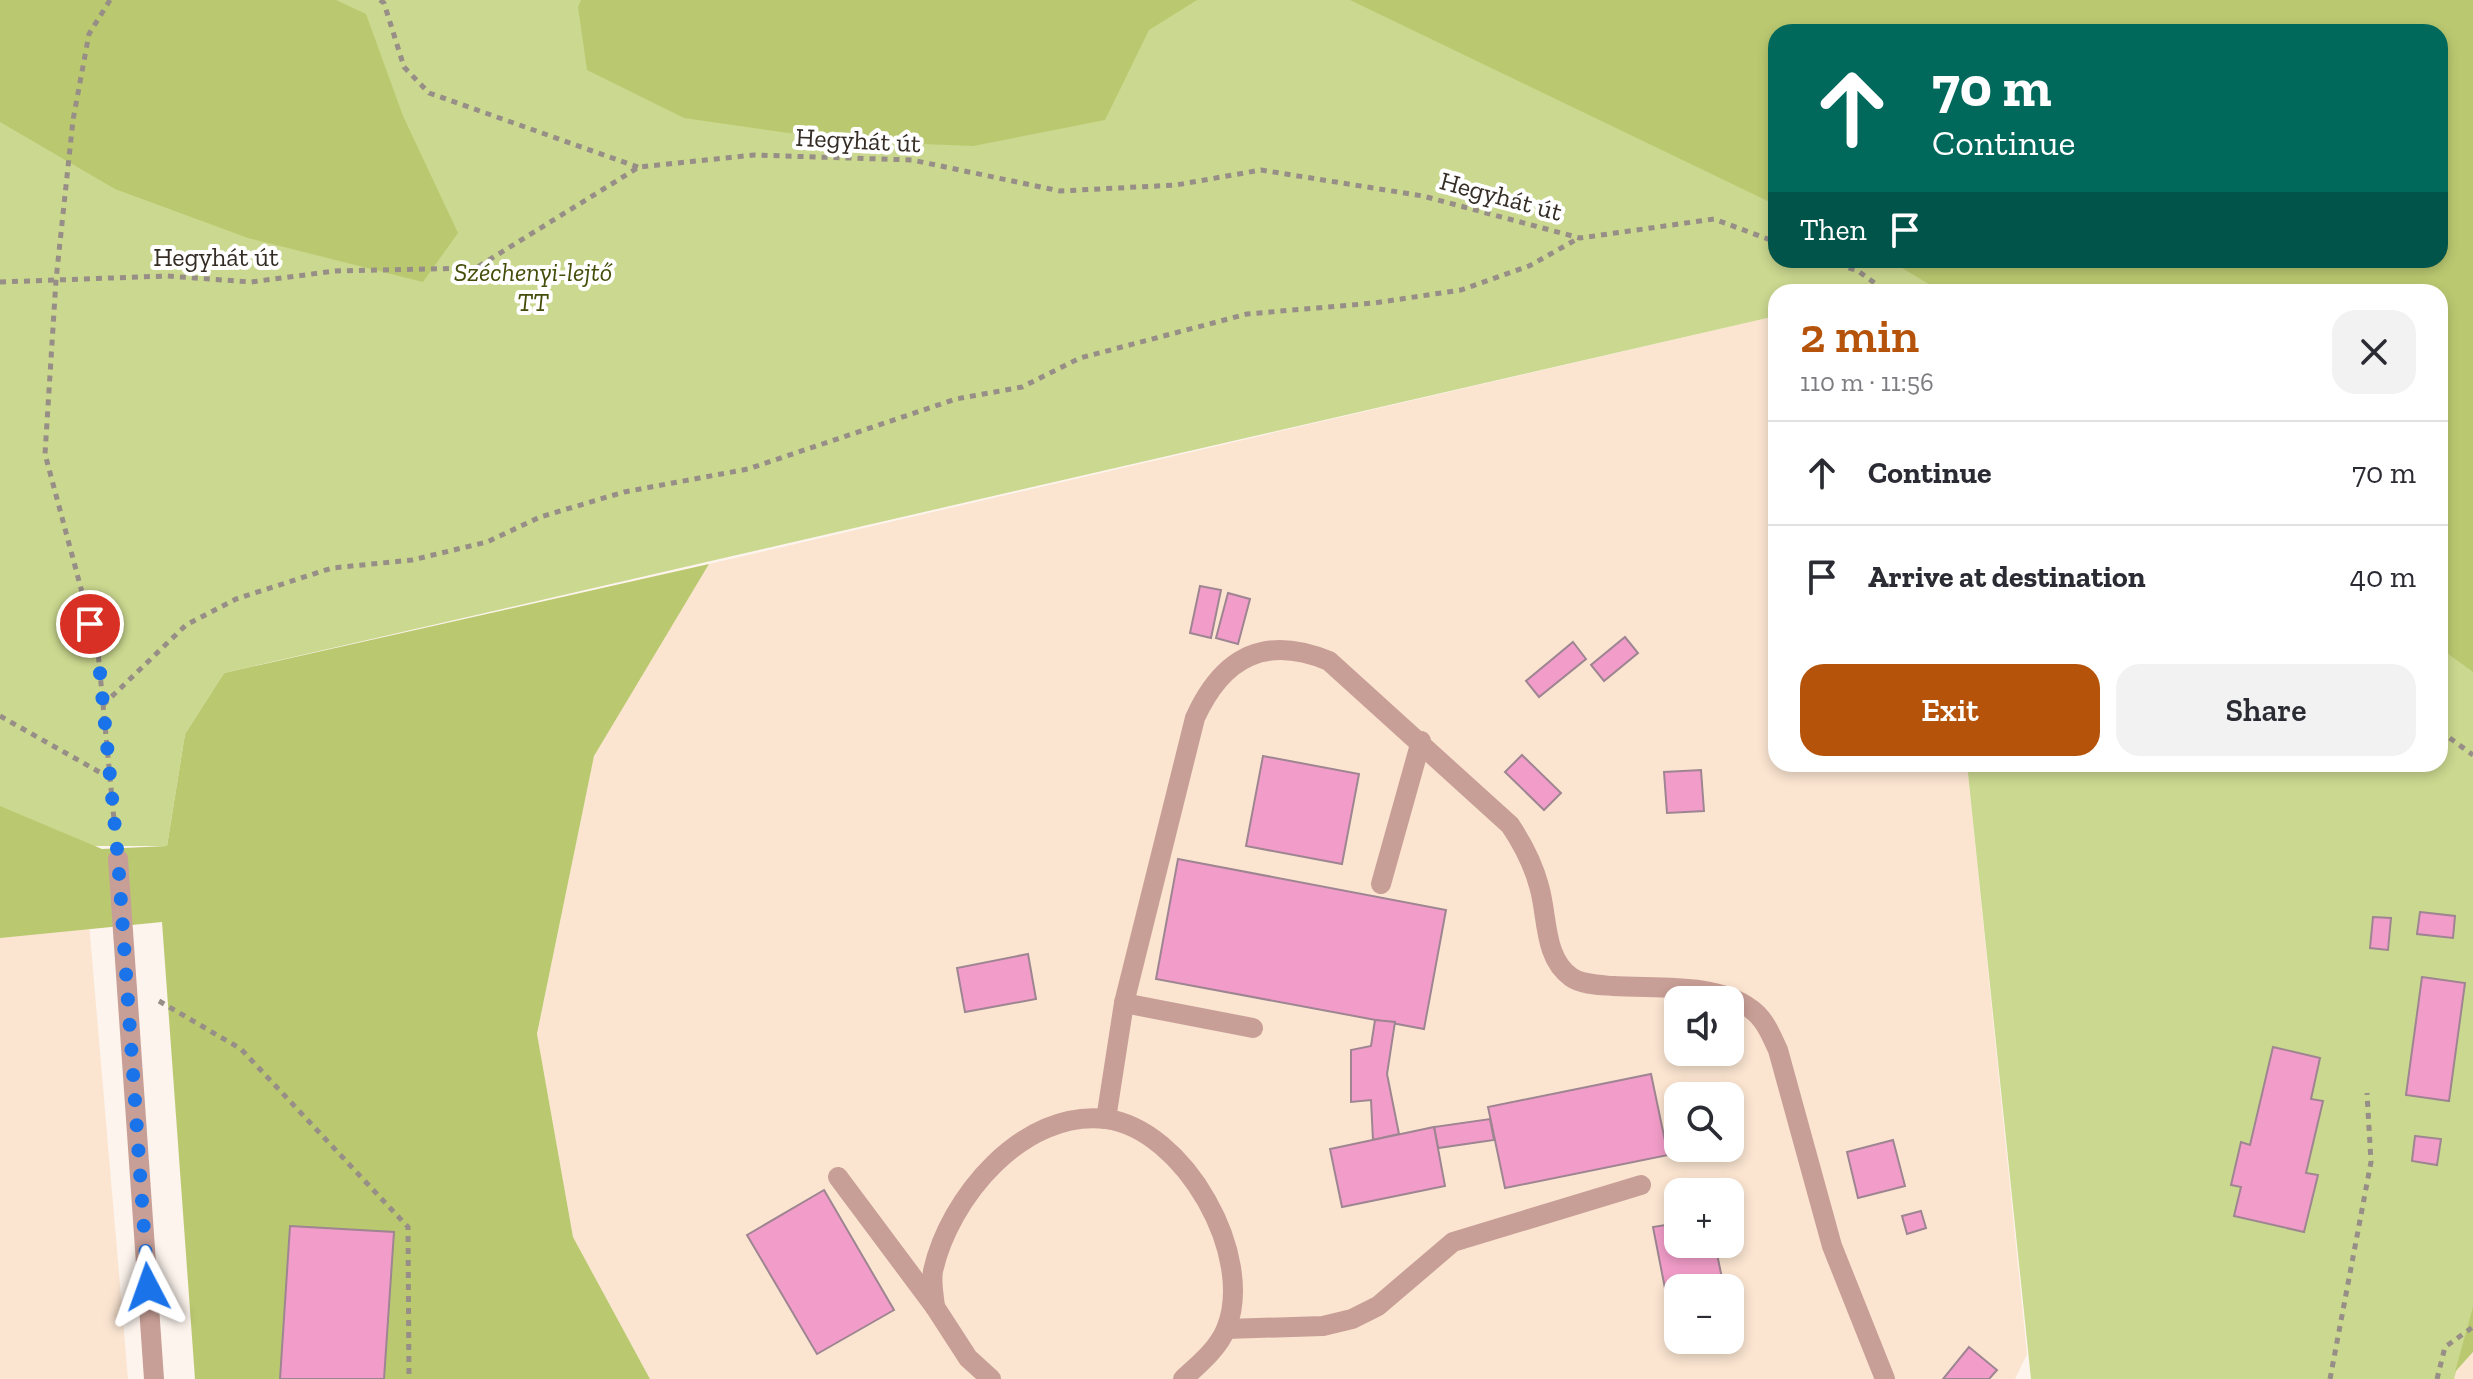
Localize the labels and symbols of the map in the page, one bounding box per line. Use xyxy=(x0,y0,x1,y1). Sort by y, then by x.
street label: Hegyhát út xyxy=(795,121,922,159)
street label: Hegyhát út xyxy=(1436,164,1566,228)
street label: Hegyhát út xyxy=(153,241,279,273)
park label: Széchenyi-lejtő TT xyxy=(454,256,613,318)
pin xyxy=(56,590,124,658)
position arrow xyxy=(106,1245,190,1329)

